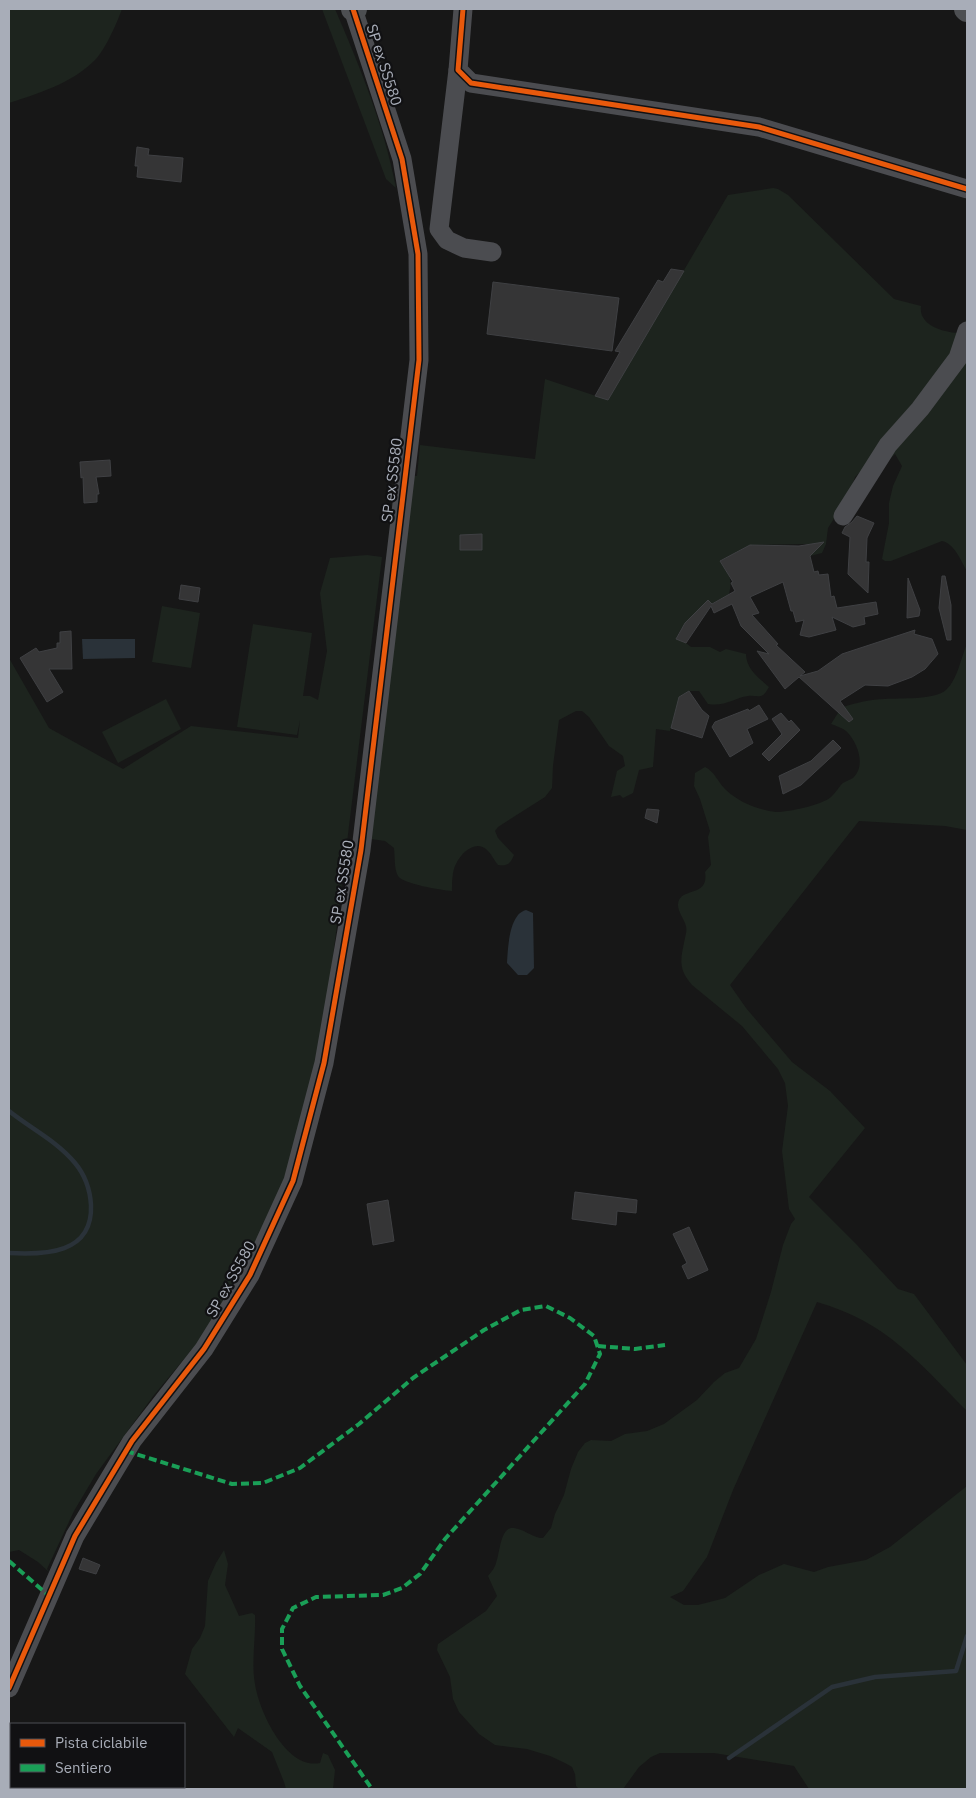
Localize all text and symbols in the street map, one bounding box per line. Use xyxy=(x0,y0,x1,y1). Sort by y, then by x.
street label: SP ex SS580 xyxy=(362,22,407,108)
street label: SP ex SS580 xyxy=(377,437,406,523)
street label: SP ex SS580 xyxy=(325,839,358,925)
street label: SP ex SS580 xyxy=(202,1237,259,1320)
legend xyxy=(10,1723,185,1788)
text: Pista ciclabile xyxy=(55,1733,148,1752)
text: Sentiero xyxy=(55,1758,112,1777)

